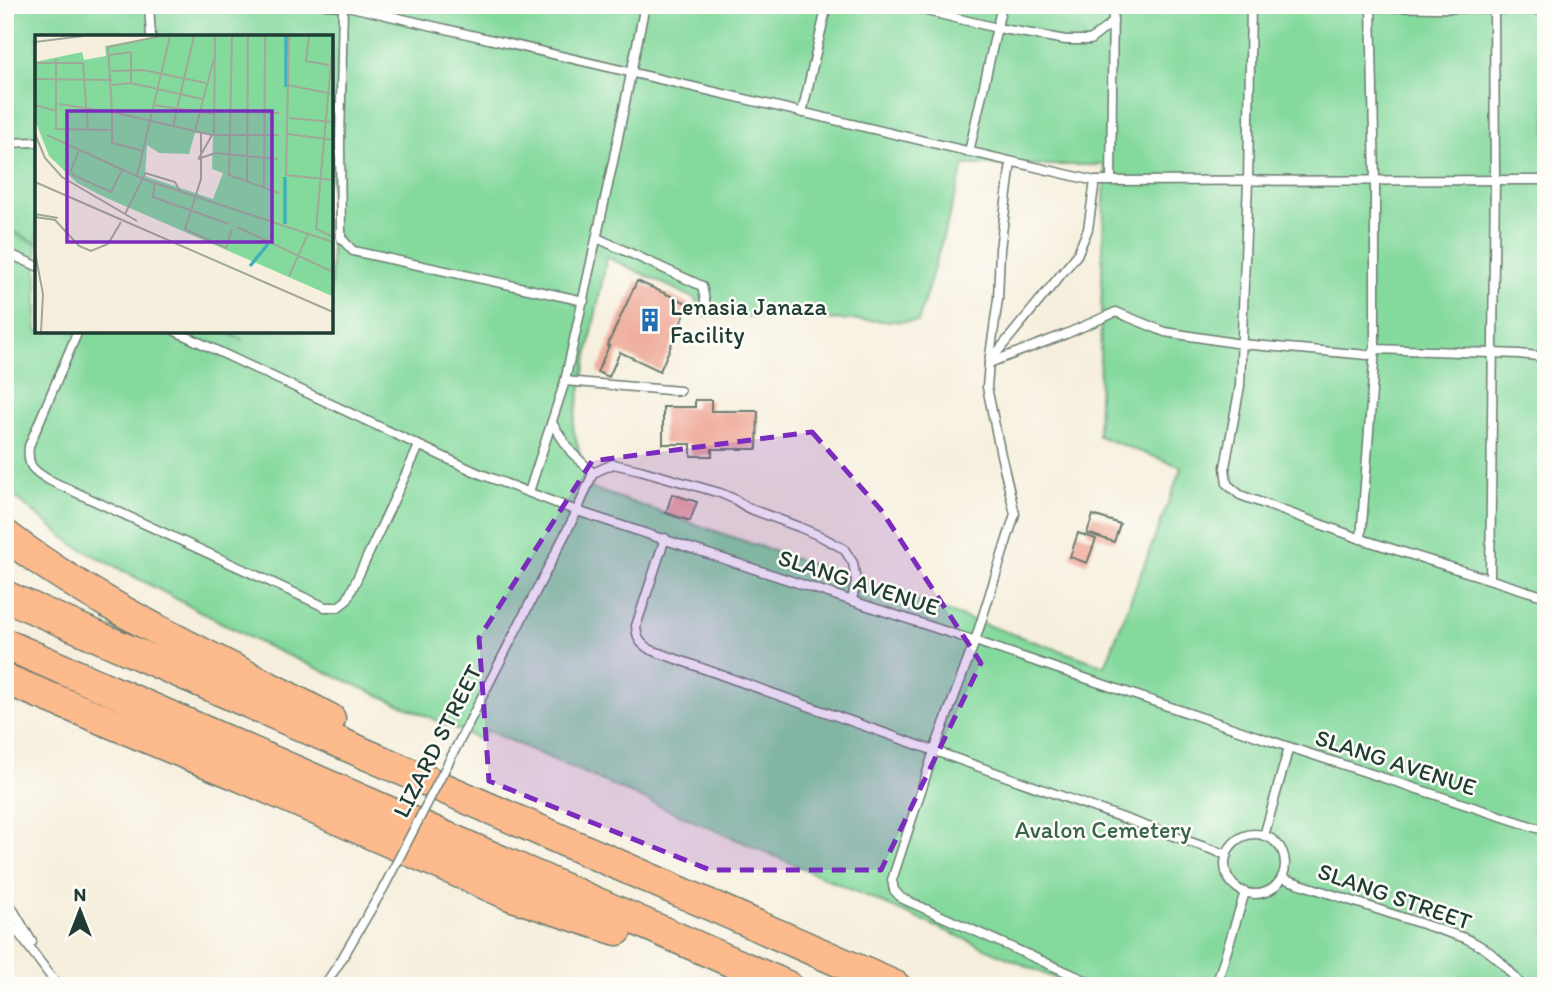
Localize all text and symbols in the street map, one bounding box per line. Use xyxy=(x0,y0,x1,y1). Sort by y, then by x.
inset map xyxy=(35,35,332,332)
place label: Lenasia Janaza Facility xyxy=(670,292,827,349)
building icon: Lenasia Janaza Facility xyxy=(636,306,664,334)
street label: SLANG AVENUE xyxy=(775,542,943,622)
street label: LIZARD STREET xyxy=(386,659,488,822)
street label: SLANG AVENUE xyxy=(1312,722,1480,802)
park label: Avalon Cemetery xyxy=(1015,815,1191,844)
street label: SLANG STREET xyxy=(1314,856,1476,936)
north arrow xyxy=(46,876,116,946)
text: N xyxy=(74,883,86,906)

